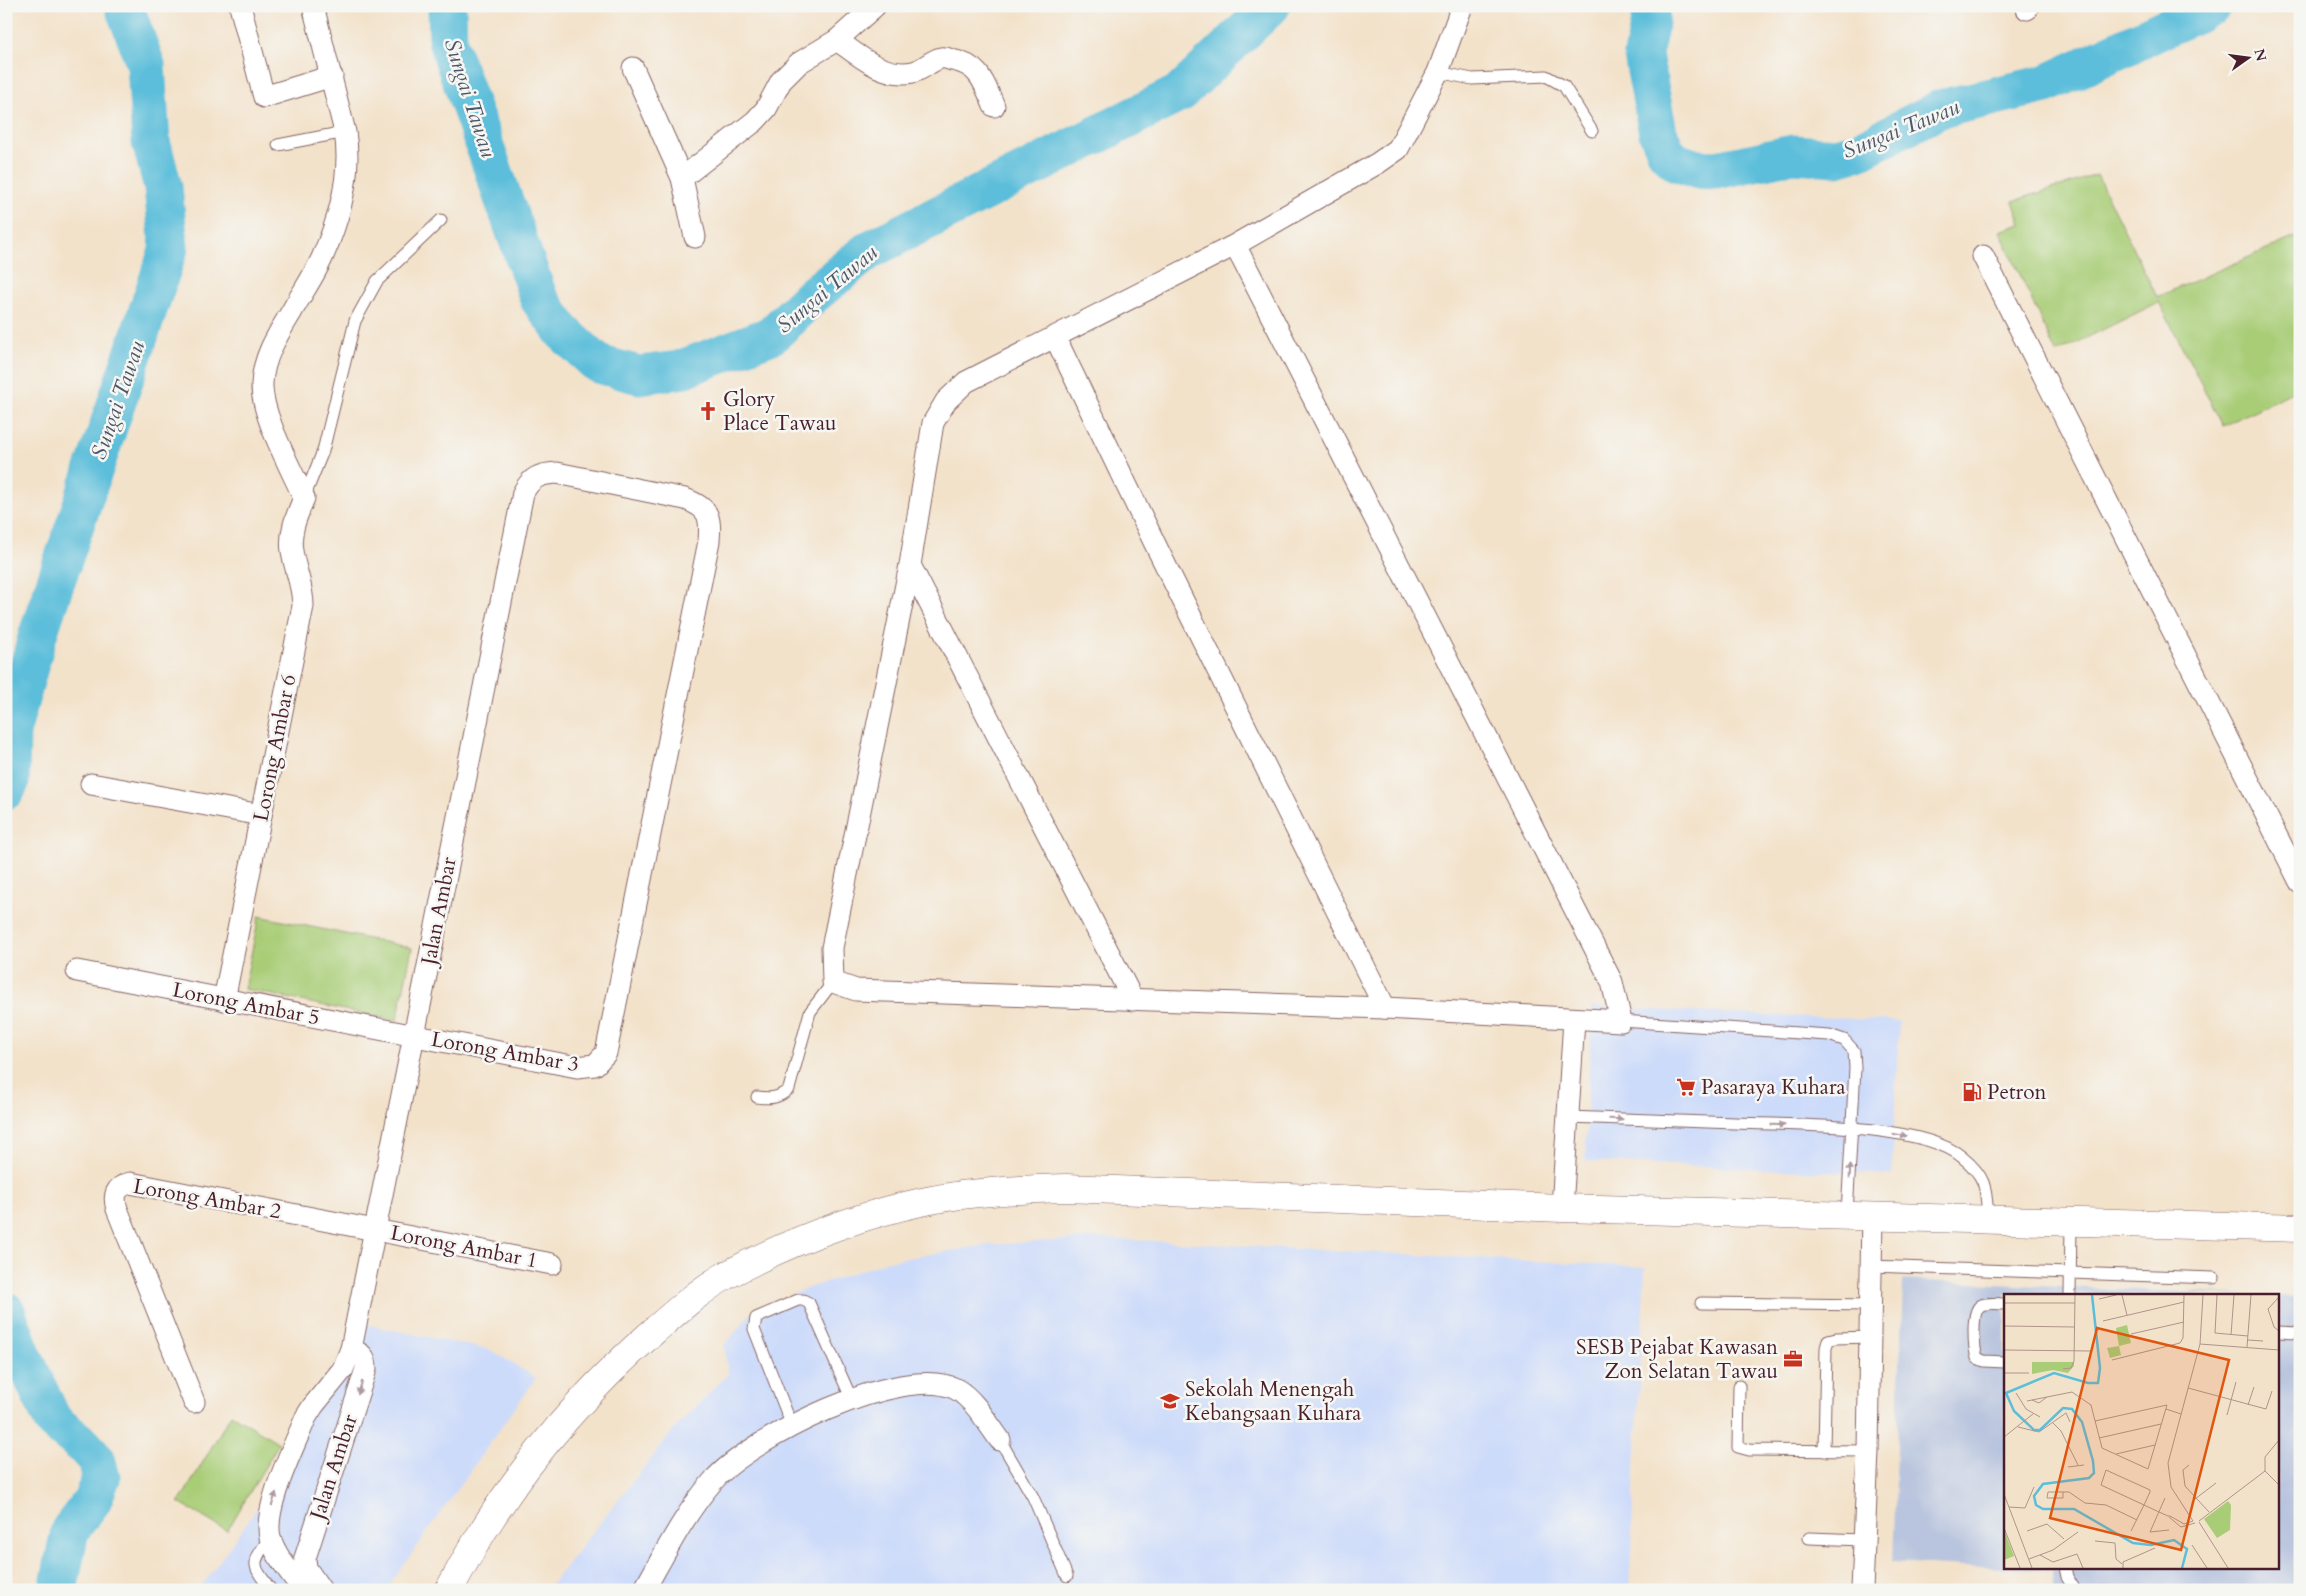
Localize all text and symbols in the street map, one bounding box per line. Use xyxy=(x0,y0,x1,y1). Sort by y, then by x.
north arrow xyxy=(2224,32,2274,82)
water label: Sungai Tawau xyxy=(437,35,503,161)
text: N xyxy=(2249,47,2271,63)
water label: Sungai Tawau xyxy=(1838,92,1964,166)
water label: Sungai Tawau xyxy=(770,238,884,340)
water label: Sungai Tawau xyxy=(84,337,152,463)
place label: Glory Place Tawau xyxy=(723,385,837,438)
church icon: Glory Place Tawau xyxy=(697,400,719,422)
street label: Lorong Ambar 6 xyxy=(247,672,303,824)
street label: Jalan Ambar xyxy=(414,854,464,970)
street label: Lorong Ambar 5 xyxy=(170,976,322,1032)
street label: Lorong Ambar 3 xyxy=(429,1025,581,1079)
place label: Pasaraya Kuhara xyxy=(1701,1073,1846,1102)
supermarket icon: Pasaraya Kuhara xyxy=(1675,1076,1697,1098)
place label: Petron xyxy=(1987,1078,2047,1107)
fuel station icon: Petron xyxy=(1961,1081,1983,1103)
one-way arrow xyxy=(1608,1115,1624,1123)
one-way arrow xyxy=(1771,1121,1787,1129)
one-way arrow xyxy=(1892,1131,1908,1139)
one-way arrow xyxy=(1846,1163,1854,1179)
street label: Lorong Ambar 2 xyxy=(131,1172,283,1226)
street label: Lorong Ambar 1 xyxy=(388,1219,540,1275)
inset map xyxy=(2004,1294,2278,1568)
place label: SESB Pejabat Kawasan Zon Selatan Tawau xyxy=(1576,1333,1778,1386)
office icon: SESB Pejabat Kawasan Zon Selatan Tawau xyxy=(1782,1348,1804,1370)
place label: Sekolah Menengah Kebangsaan Kuhara xyxy=(1185,1375,1361,1428)
one-way arrow xyxy=(355,1381,363,1396)
school or university icon: Sekolah Menengah Kebangsaan Kuhara xyxy=(1159,1390,1181,1412)
street label: Jalan Ambar xyxy=(302,1410,365,1526)
one-way arrow xyxy=(271,1491,278,1506)

